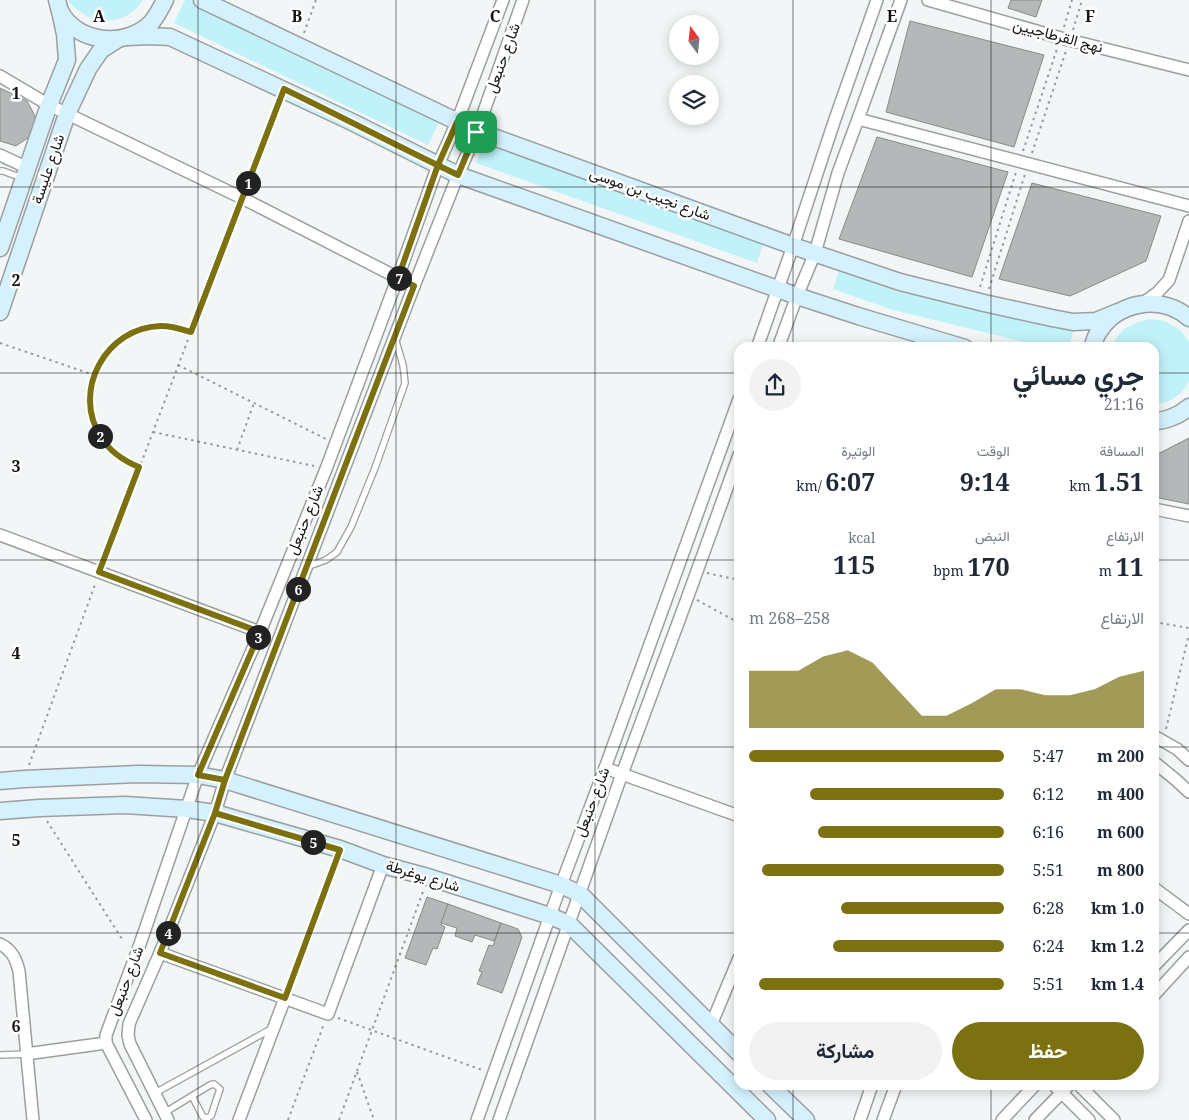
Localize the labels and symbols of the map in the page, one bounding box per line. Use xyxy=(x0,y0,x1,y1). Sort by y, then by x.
text: A xyxy=(93,5,106,27)
text: B xyxy=(292,5,303,27)
text: C xyxy=(490,5,501,27)
text: E xyxy=(887,5,897,27)
text: F xyxy=(1085,5,1095,27)
street label: نهج القرطاجيين xyxy=(1011,13,1105,59)
north arrow xyxy=(669,15,719,65)
street label: شارع حنبعل xyxy=(480,20,526,96)
text: 1 xyxy=(11,82,21,104)
pin xyxy=(455,111,497,153)
street label: شارع عليسة xyxy=(26,131,70,207)
street label: شارع نجيب بن موسى xyxy=(586,162,714,226)
pin: 1 xyxy=(236,170,260,196)
pin: 7 xyxy=(386,266,412,290)
text: 2 xyxy=(11,269,21,291)
pin: 2 xyxy=(88,424,112,448)
text: 3 xyxy=(11,455,21,477)
street label: شارع حنبعل xyxy=(281,482,329,558)
pin: 6 xyxy=(286,576,310,602)
pin: 3 xyxy=(246,624,270,650)
text: 4 xyxy=(11,642,21,664)
street label: شارع حنبعل xyxy=(569,764,615,840)
text: 5 xyxy=(11,829,21,851)
pin: 5 xyxy=(300,830,326,854)
street label: شارع يوغرطة xyxy=(383,854,463,898)
pin: 4 xyxy=(156,920,180,946)
street label: شارع حنبعل xyxy=(103,943,149,1019)
text: 6 xyxy=(11,1015,21,1037)

